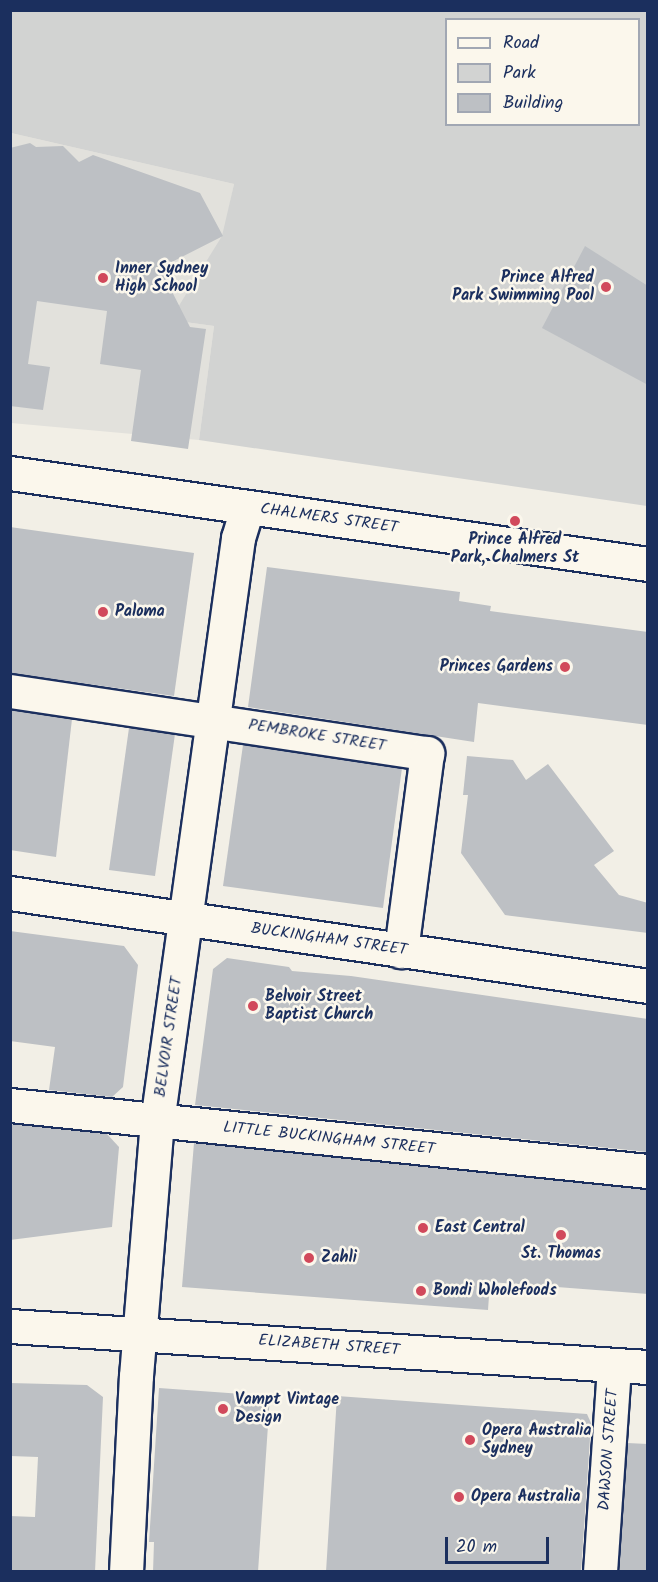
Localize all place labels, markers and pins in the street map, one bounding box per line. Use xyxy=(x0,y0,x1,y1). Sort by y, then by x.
place label: Inner Sydney High School xyxy=(115,259,208,297)
place label: Prince Alfred Park Swimming Pool xyxy=(452,268,594,306)
marker: Inner Sydney High School xyxy=(96,271,110,285)
marker: Prince Alfred Park Swimming Pool xyxy=(599,280,613,294)
marker: Prince Alfred Park, Chalmers St xyxy=(508,514,522,528)
place label: Prince Alfred Park, Chalmers St xyxy=(451,530,579,568)
place label: Paloma xyxy=(115,602,165,622)
marker: Paloma xyxy=(96,605,110,619)
place label: Princes Gardens xyxy=(440,657,553,677)
marker: Princes Gardens xyxy=(558,660,572,674)
place label: Belvoir Street Baptist Church xyxy=(265,987,373,1025)
marker: Belvoir Street Baptist Church xyxy=(246,999,260,1013)
place label: East Central xyxy=(435,1218,525,1238)
marker: East Central xyxy=(416,1221,430,1235)
marker: St. Thomas xyxy=(554,1228,568,1242)
place label: St. Thomas xyxy=(521,1244,601,1264)
place label: Zahli xyxy=(321,1248,357,1268)
marker: Zahli xyxy=(302,1251,316,1265)
place label: Bondi Wholefoods xyxy=(433,1281,557,1301)
marker: Bondi Wholefoods xyxy=(414,1284,428,1298)
place label: Vampt Vintage Design xyxy=(235,1390,339,1428)
marker: Vampt Vintage Design xyxy=(216,1402,230,1416)
place label: Opera Australia Sydney xyxy=(482,1421,592,1459)
marker: Opera Australia Sydney xyxy=(463,1433,477,1447)
place label: Opera Australia xyxy=(471,1487,581,1507)
marker: Opera Australia xyxy=(452,1490,466,1504)

